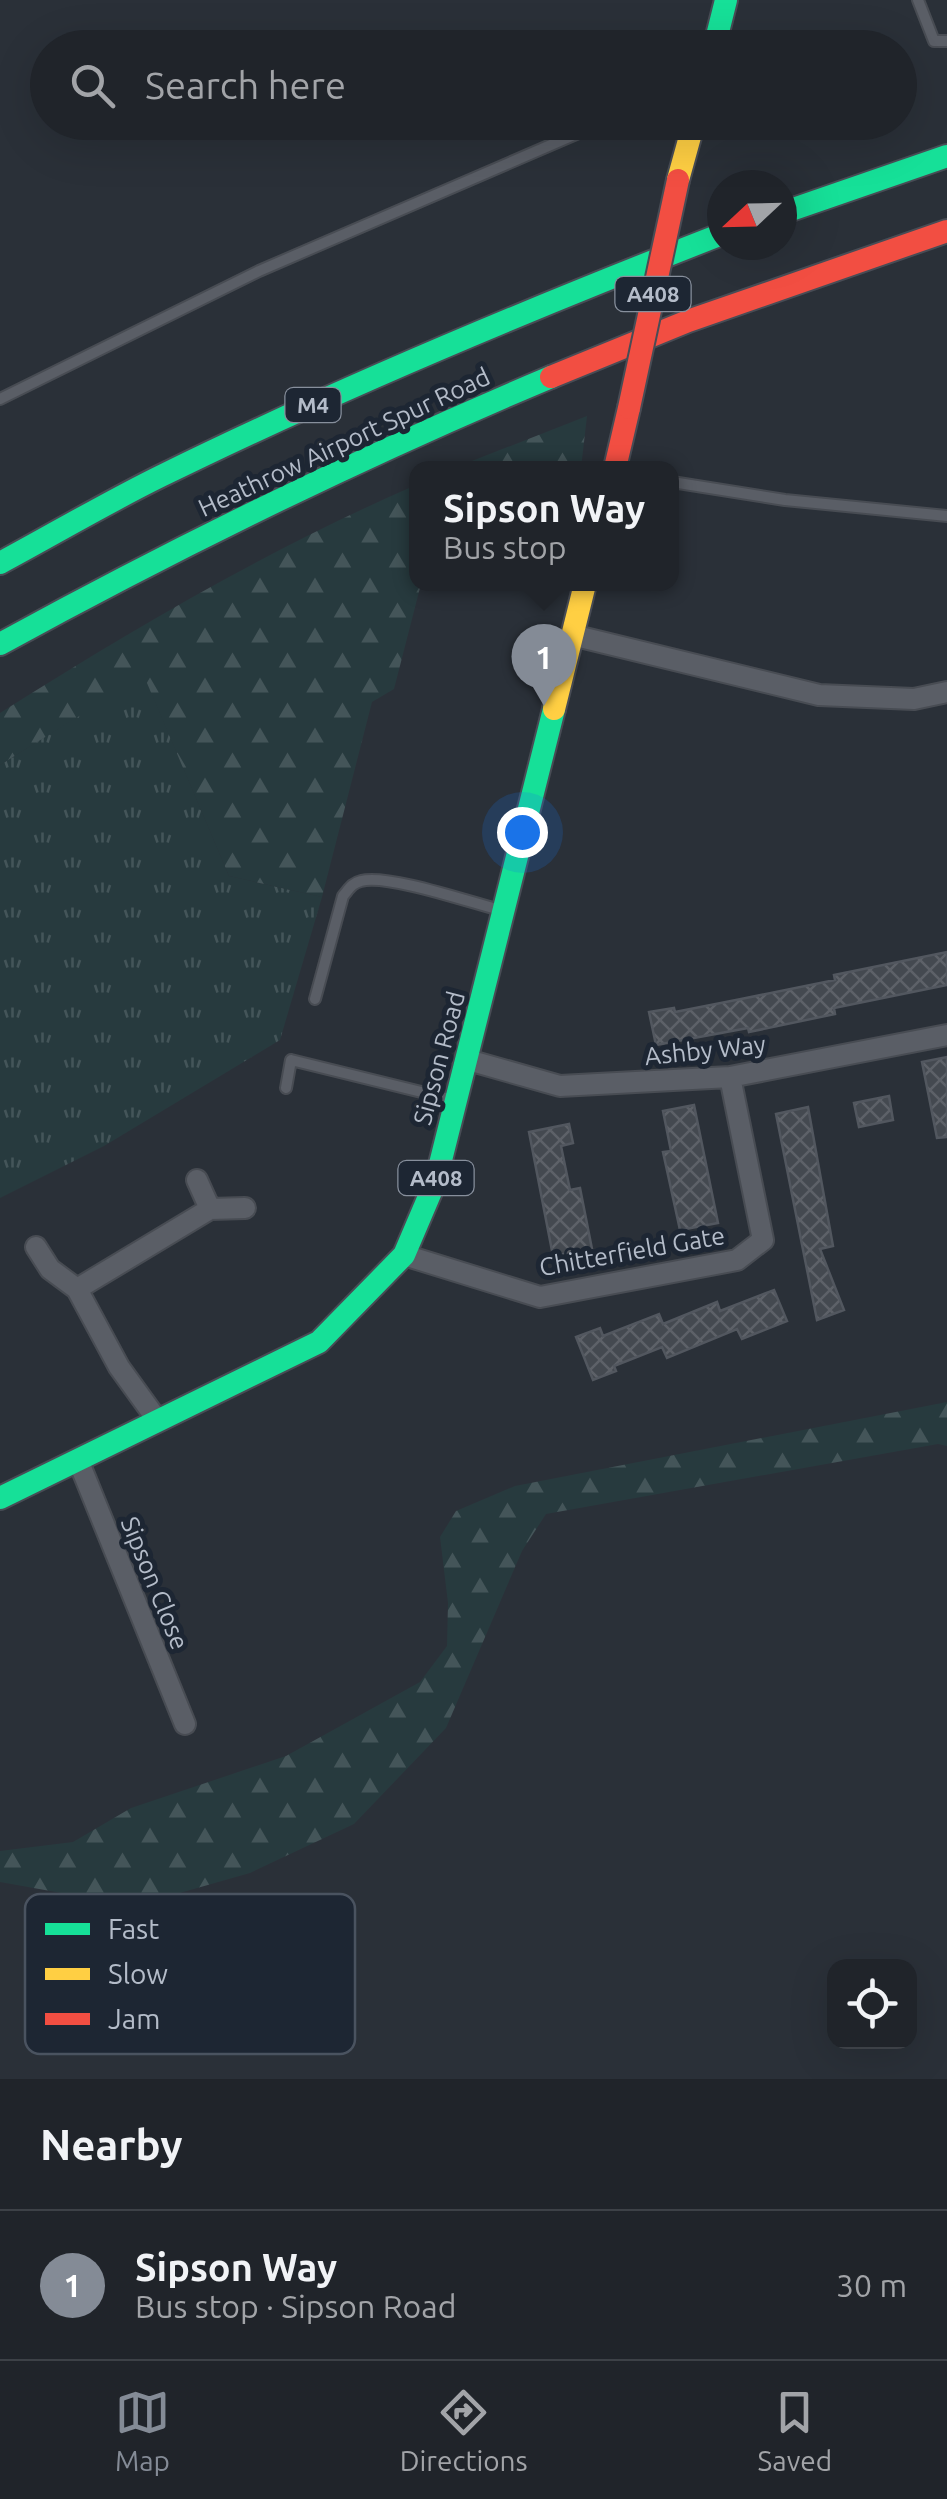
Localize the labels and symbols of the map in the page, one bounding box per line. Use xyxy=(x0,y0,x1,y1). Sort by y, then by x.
north arrow xyxy=(707,170,797,260)
road number: A408 xyxy=(616,277,690,311)
street label: Heathrow Airport Spur Road xyxy=(194,362,494,522)
road number: M4 xyxy=(286,388,340,422)
pin: 1 xyxy=(512,624,576,706)
your location xyxy=(497,807,548,858)
street label: Sipson Road xyxy=(408,988,470,1128)
street label: Ashby Way xyxy=(643,1030,767,1070)
road number: A408 xyxy=(398,1161,474,1195)
street label: Chitterfield Gate xyxy=(537,1221,727,1281)
street label: Sipson Close xyxy=(116,1513,194,1653)
legend xyxy=(25,1894,355,2054)
text: Fast xyxy=(108,1913,159,1944)
text: Slow xyxy=(108,1958,168,1989)
text: Jam xyxy=(108,2003,160,2034)

